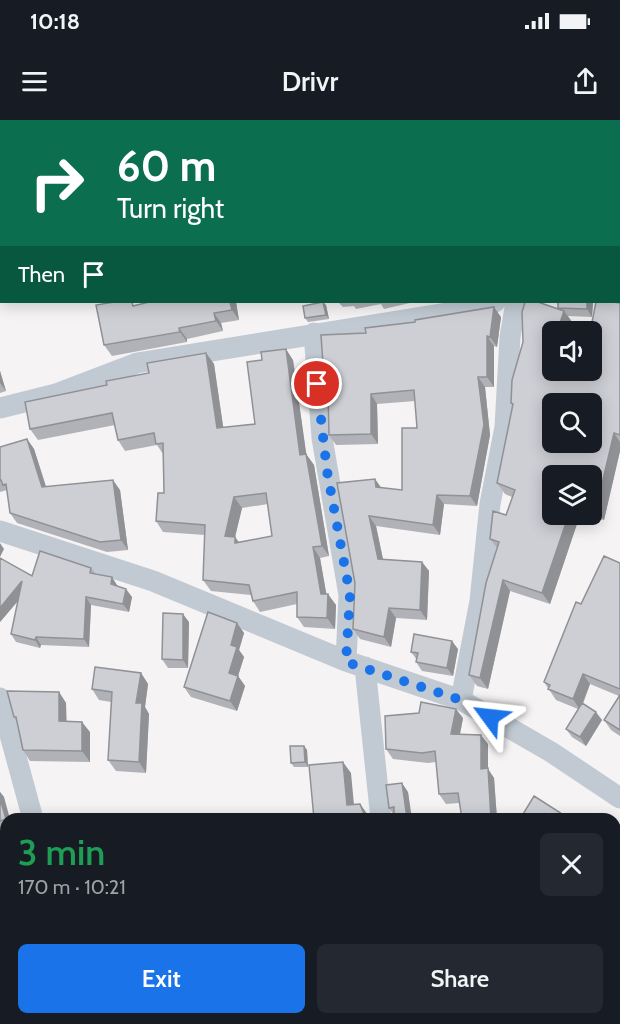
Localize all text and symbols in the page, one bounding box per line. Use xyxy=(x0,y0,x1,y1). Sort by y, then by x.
text: 10:18 xyxy=(30,8,80,35)
icon: menu xyxy=(18,65,51,98)
text: Drivr xyxy=(282,65,338,98)
icon: share xyxy=(569,65,602,98)
text: 60 m xyxy=(117,140,216,192)
icon: right xyxy=(18,144,96,222)
text: Turn right xyxy=(117,192,224,225)
icon: arrive xyxy=(77,258,110,291)
text: Then xyxy=(18,261,65,288)
map controls xyxy=(542,321,602,525)
button: sound xyxy=(542,321,602,381)
pin xyxy=(291,358,342,409)
icon: arrive xyxy=(300,367,333,400)
button: search xyxy=(542,393,602,453)
button: layers xyxy=(542,465,602,525)
position arrow xyxy=(458,685,522,749)
text: 3 min xyxy=(18,830,105,874)
button: close xyxy=(540,833,603,896)
text: 170 m · 10:21 xyxy=(18,875,126,899)
button: Exit xyxy=(18,944,305,1013)
button: Share xyxy=(317,944,603,1013)

